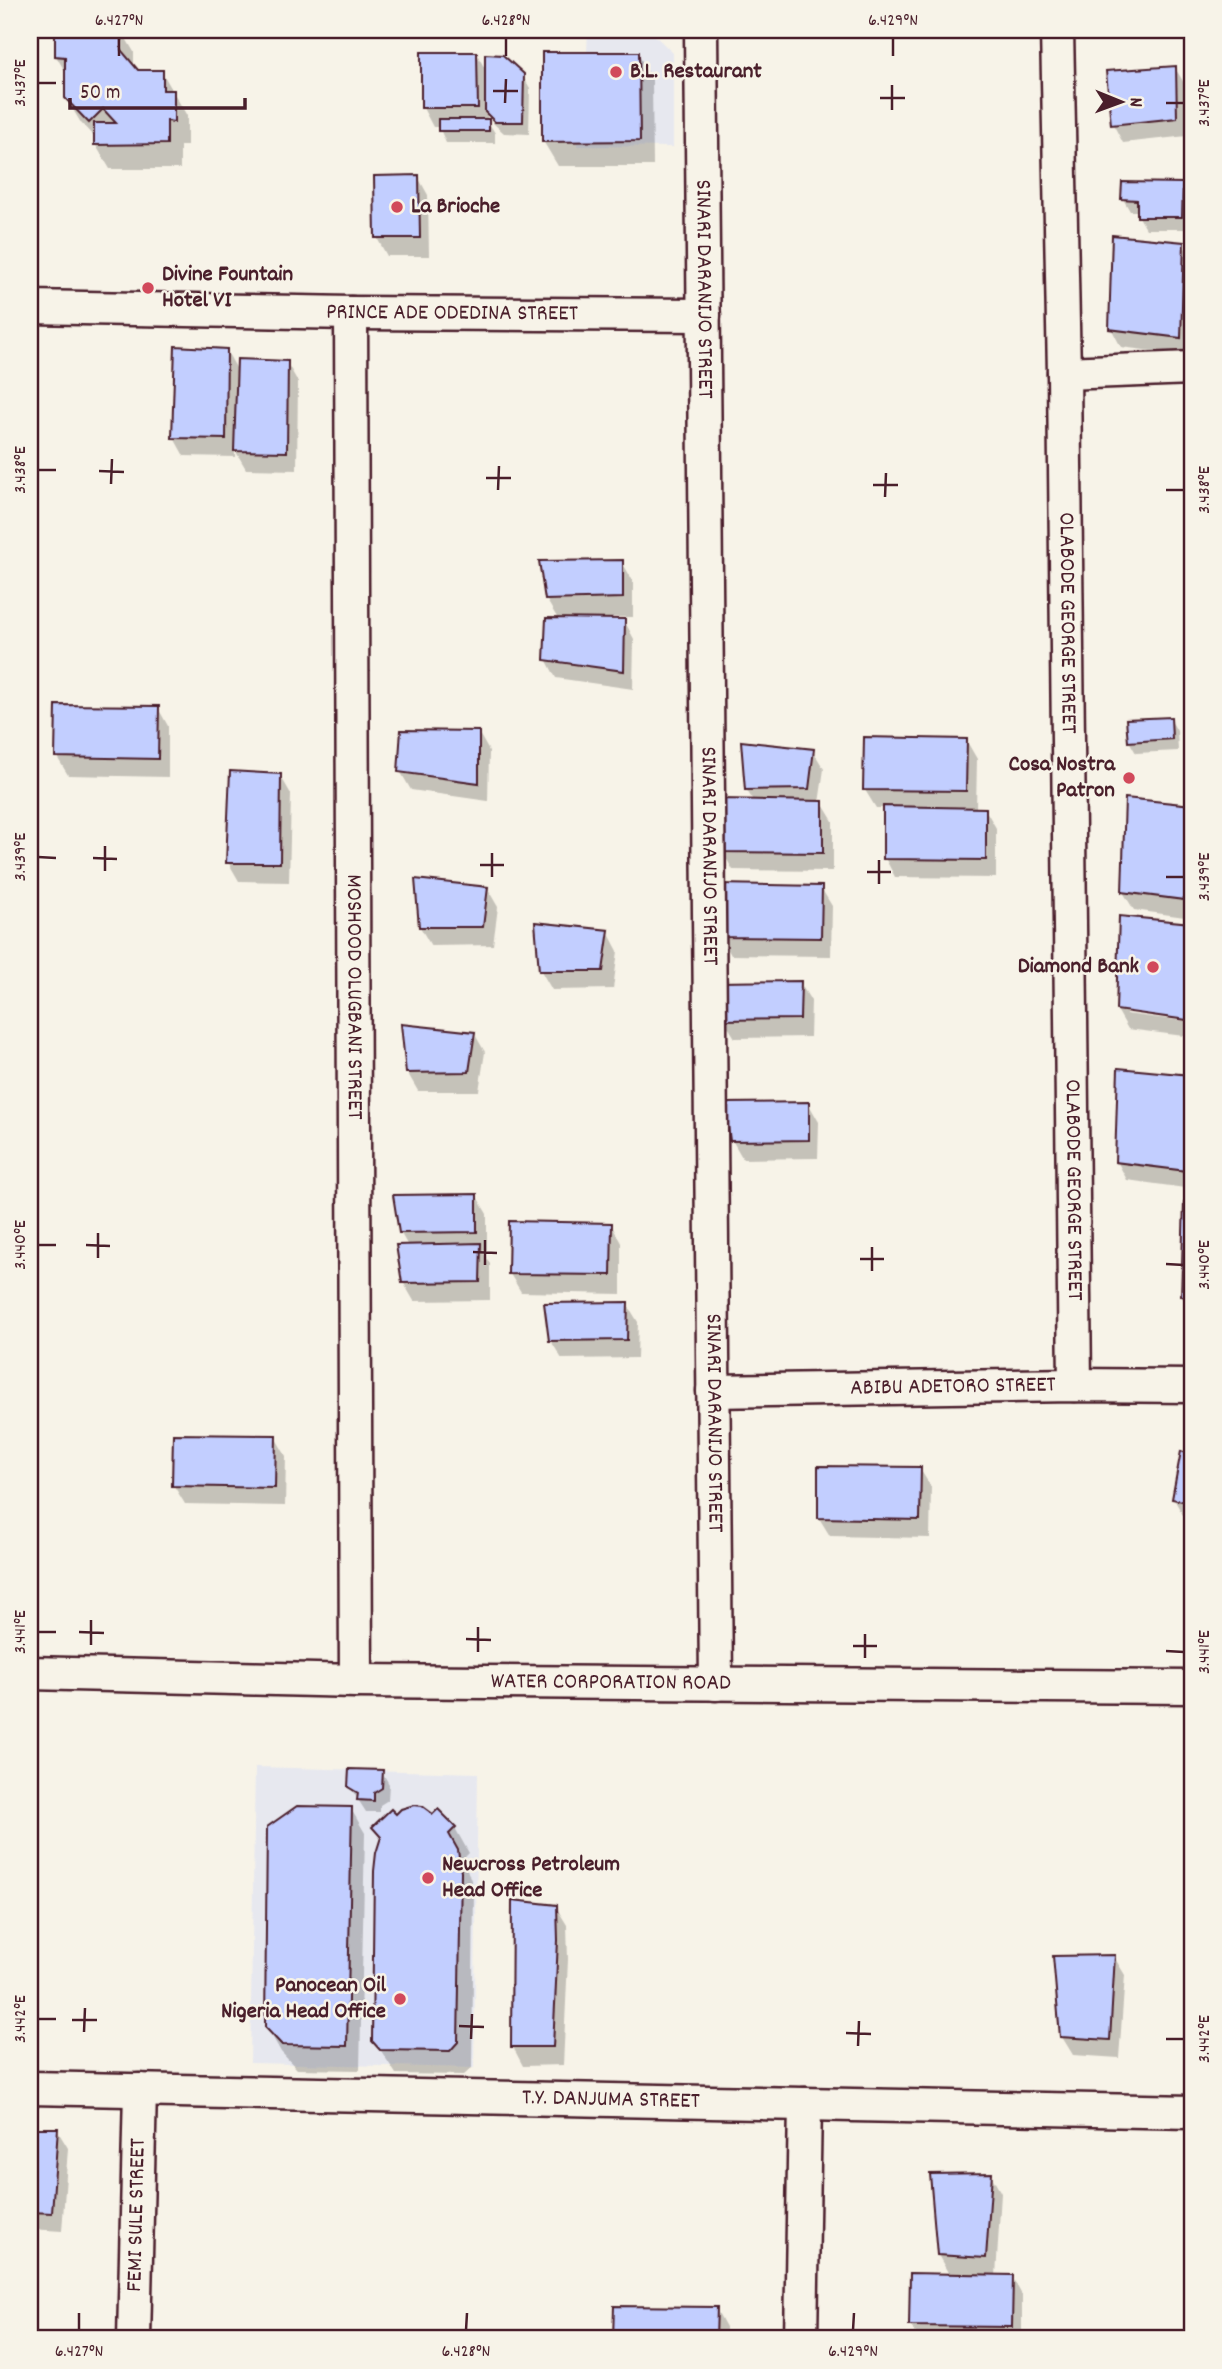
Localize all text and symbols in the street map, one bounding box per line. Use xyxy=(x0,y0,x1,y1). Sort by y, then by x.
text: 6.427°N xyxy=(95,9,143,34)
text: 6.428°N xyxy=(481,9,531,34)
text: 6.429°N xyxy=(868,9,918,34)
place label: B.L. Restaurant xyxy=(630,56,762,89)
text: 3.437°E xyxy=(9,59,34,107)
marker: B.L. Restaurant xyxy=(608,64,624,80)
scale bar xyxy=(70,66,245,110)
north arrow xyxy=(1086,66,1156,136)
text: 50 m xyxy=(80,79,120,109)
text: 3.437°E xyxy=(1193,79,1218,127)
text: N xyxy=(1121,97,1148,107)
street label: SINARI DARANIJO STREET xyxy=(686,179,721,399)
place label: La Brioche xyxy=(411,191,500,224)
marker: La Brioche xyxy=(389,199,405,215)
place label: Divine Fountain Hotel VI xyxy=(162,259,293,318)
marker: Divine Fountain Hotel VI xyxy=(140,280,156,296)
street label: PRINCE ADE ODEDINA STREET xyxy=(326,296,578,331)
text: 3.438°E xyxy=(9,446,34,494)
text: 3.438°E xyxy=(1193,466,1218,514)
street label: OLABODE GEORGE STREET xyxy=(1049,512,1084,734)
street label: SINARI DARANIJO STREET xyxy=(691,746,726,966)
place label: Cosa Nostra Patron xyxy=(1009,749,1116,808)
marker: Cosa Nostra Patron xyxy=(1121,770,1137,786)
text: 3.439°E xyxy=(9,833,34,881)
text: 3.439°E xyxy=(1193,853,1218,901)
street label: MOSHOOD OLUGBANI STREET xyxy=(337,874,370,1120)
place label: Diamond Bank xyxy=(1018,951,1140,984)
marker: Diamond Bank xyxy=(1145,959,1161,975)
street label: OLABODE GEORGE STREET xyxy=(1055,1079,1091,1301)
text: 3.440°E xyxy=(9,1220,34,1270)
text: 3.440°E xyxy=(1193,1240,1218,1290)
street label: SINARI DARANIJO STREET xyxy=(696,1313,731,1533)
street label: ABIBU ADETORO STREET xyxy=(850,1369,1056,1405)
text: 3.441°E xyxy=(9,1610,34,1654)
text: 3.441°E xyxy=(1193,1630,1218,1674)
street label: WATER CORPORATION ROAD xyxy=(491,1665,731,1700)
place label: Newcross Petroleum Head Office xyxy=(442,1849,620,1908)
marker: Newcross Petroleum Head Office xyxy=(420,1870,436,1886)
place label: Panocean Oil Nigeria Head Office xyxy=(221,1970,387,2029)
marker: Panocean Oil Nigeria Head Office xyxy=(392,1991,408,2007)
text: 3.442°E xyxy=(9,1995,34,2043)
text: 3.442°E xyxy=(1193,2015,1218,2063)
street label: T.Y. DANJUMA STREET xyxy=(522,2082,700,2118)
street label: FEMI SULE STREET xyxy=(119,2138,155,2292)
text: 6.427°N xyxy=(55,2340,103,2365)
text: 6.428°N xyxy=(441,2340,491,2365)
text: 6.429°N xyxy=(828,2340,878,2365)

